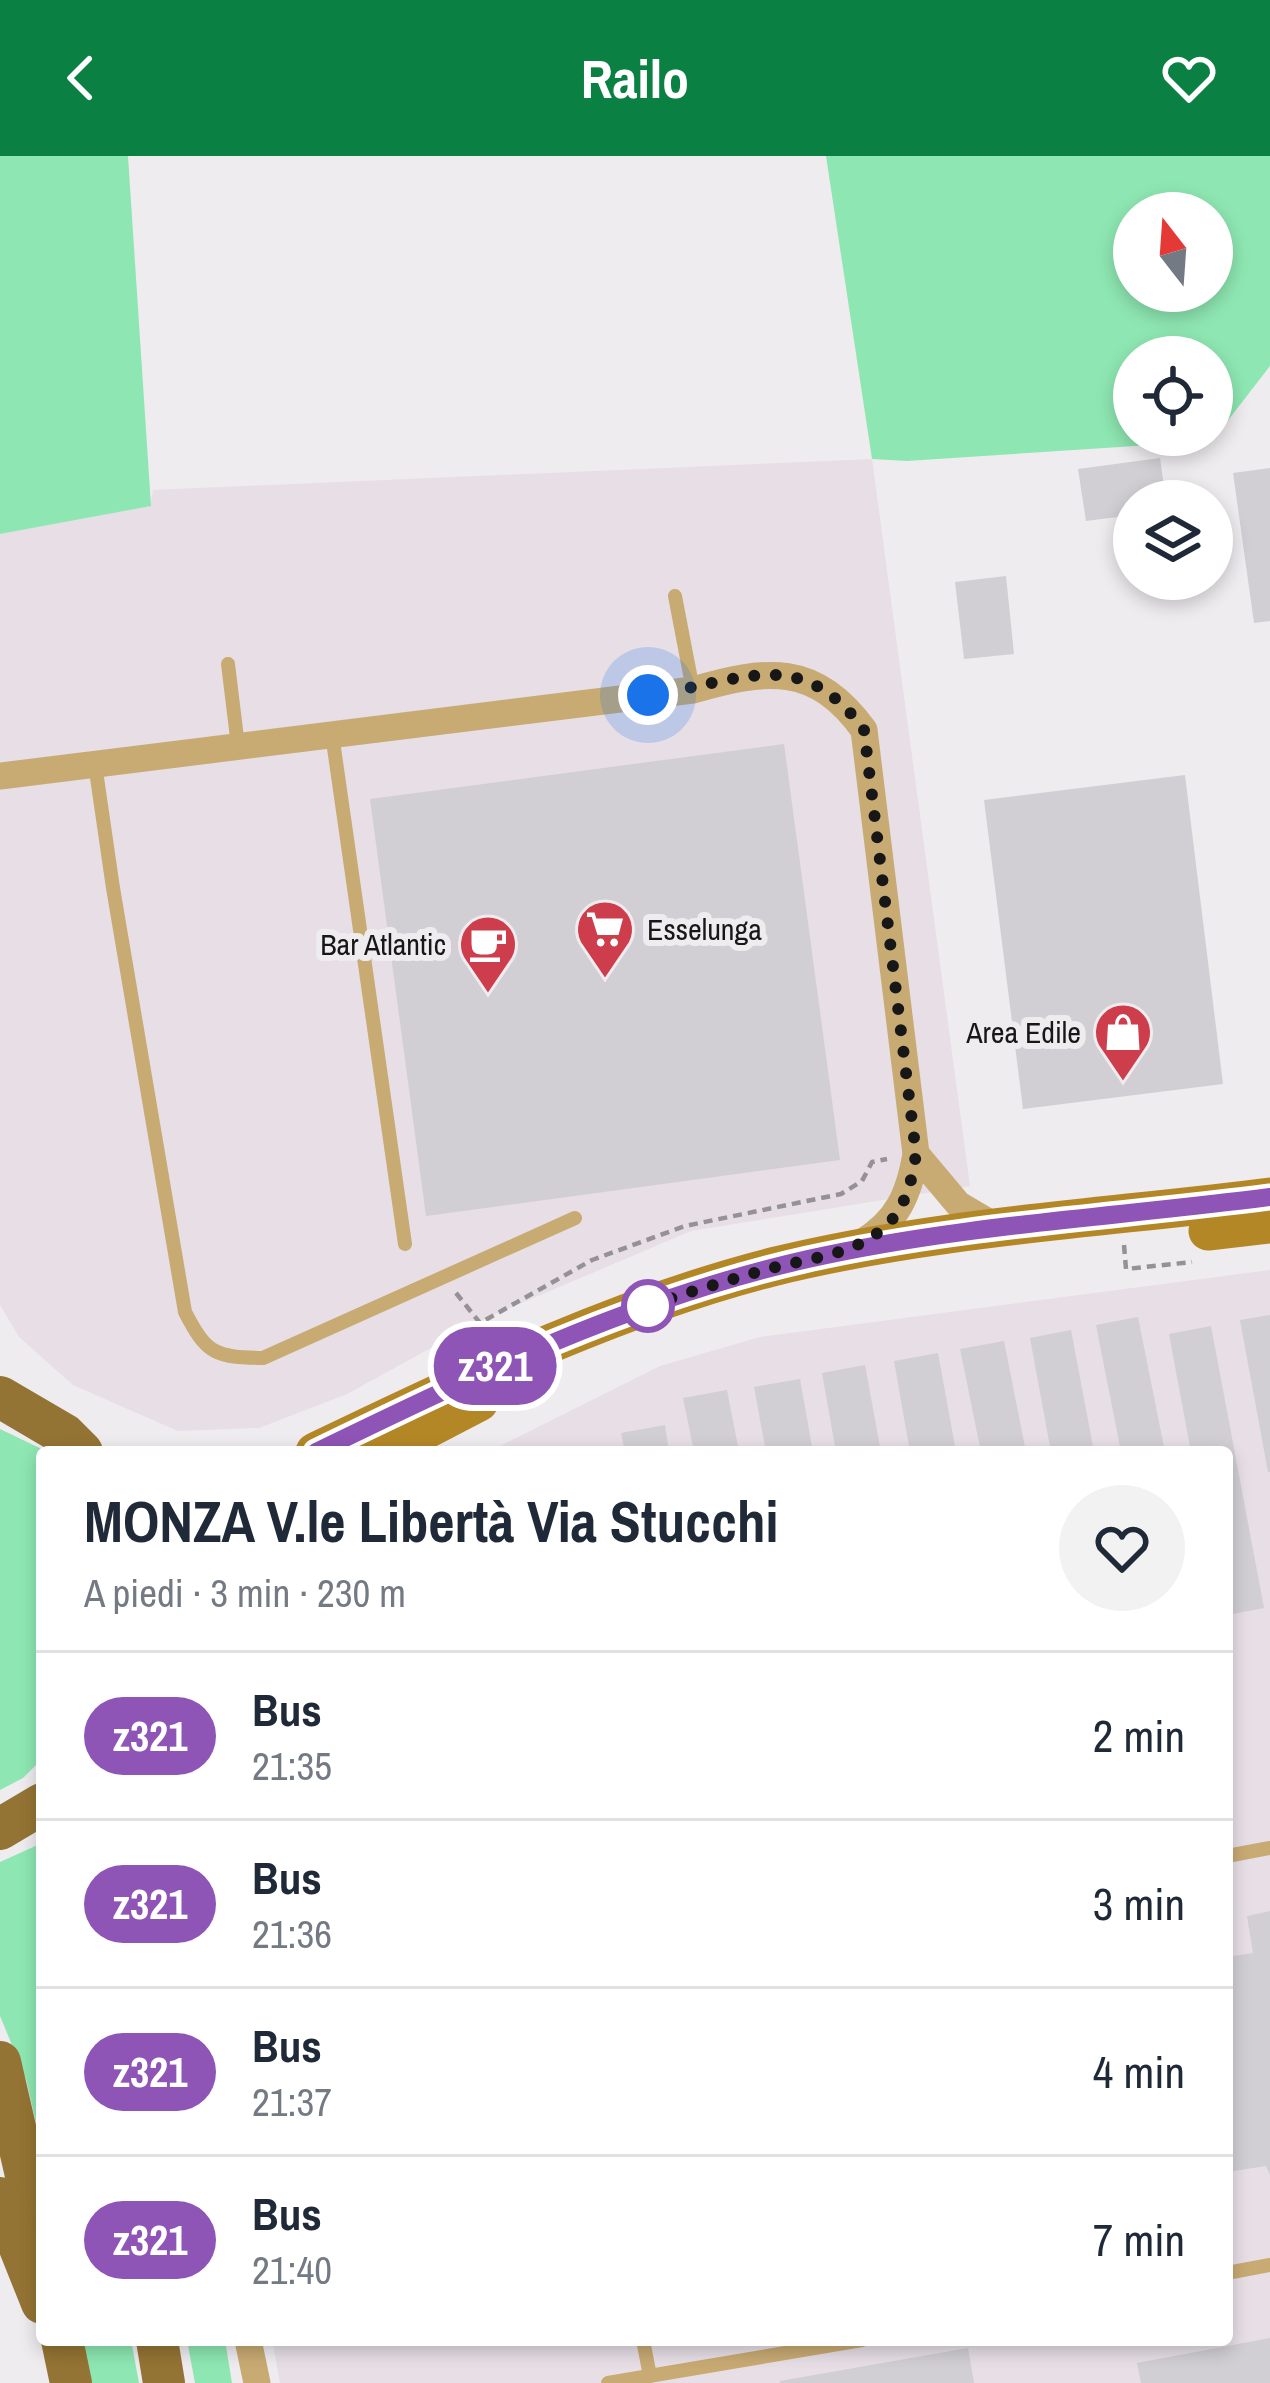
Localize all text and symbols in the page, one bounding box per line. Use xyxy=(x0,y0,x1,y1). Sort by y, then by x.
text: Railo xyxy=(581,42,689,115)
icon: back xyxy=(48,45,114,111)
icon: heart xyxy=(1156,45,1222,111)
north arrow xyxy=(1113,192,1233,312)
map controls xyxy=(1113,192,1233,600)
button: locate xyxy=(1113,336,1233,456)
button: layers xyxy=(1113,480,1233,600)
your location xyxy=(618,665,678,725)
supermarket icon: Esselunga xyxy=(574,898,636,980)
place label: Esselunga xyxy=(647,909,762,949)
cafe icon: Bar Atlantic xyxy=(457,913,519,995)
place label: Bar Atlantic xyxy=(320,924,446,964)
shop icon: Area Edile xyxy=(1092,1001,1154,1083)
place label: Area Edile xyxy=(965,1012,1081,1052)
unlabelled marker xyxy=(623,1281,673,1331)
line badge: z321 xyxy=(411,1327,579,1405)
text: z321 xyxy=(458,1338,532,1394)
text: MONZA V.le Libertà Via Stucchi xyxy=(84,1483,779,1560)
button: heart xyxy=(1059,1485,1185,1611)
text: A piedi · 3 min · 230 m xyxy=(84,1567,406,1619)
text: Bus xyxy=(252,1679,322,1740)
text: 2 min xyxy=(1093,1705,1185,1766)
text: z321 xyxy=(113,1708,187,1764)
text: 21:35 xyxy=(252,1740,332,1792)
text: Bus xyxy=(252,1847,322,1908)
text: 3 min xyxy=(1093,1873,1185,1934)
text: z321 xyxy=(113,1876,187,1932)
text: 21:36 xyxy=(252,1908,332,1960)
text: Bus xyxy=(252,2015,322,2076)
text: 4 min xyxy=(1093,2041,1185,2102)
text: z321 xyxy=(113,2044,187,2100)
text: 21:37 xyxy=(252,2076,332,2128)
text: Bus xyxy=(252,2183,322,2244)
text: 7 min xyxy=(1093,2209,1185,2270)
text: z321 xyxy=(113,2212,187,2268)
text: 21:40 xyxy=(252,2244,332,2296)

